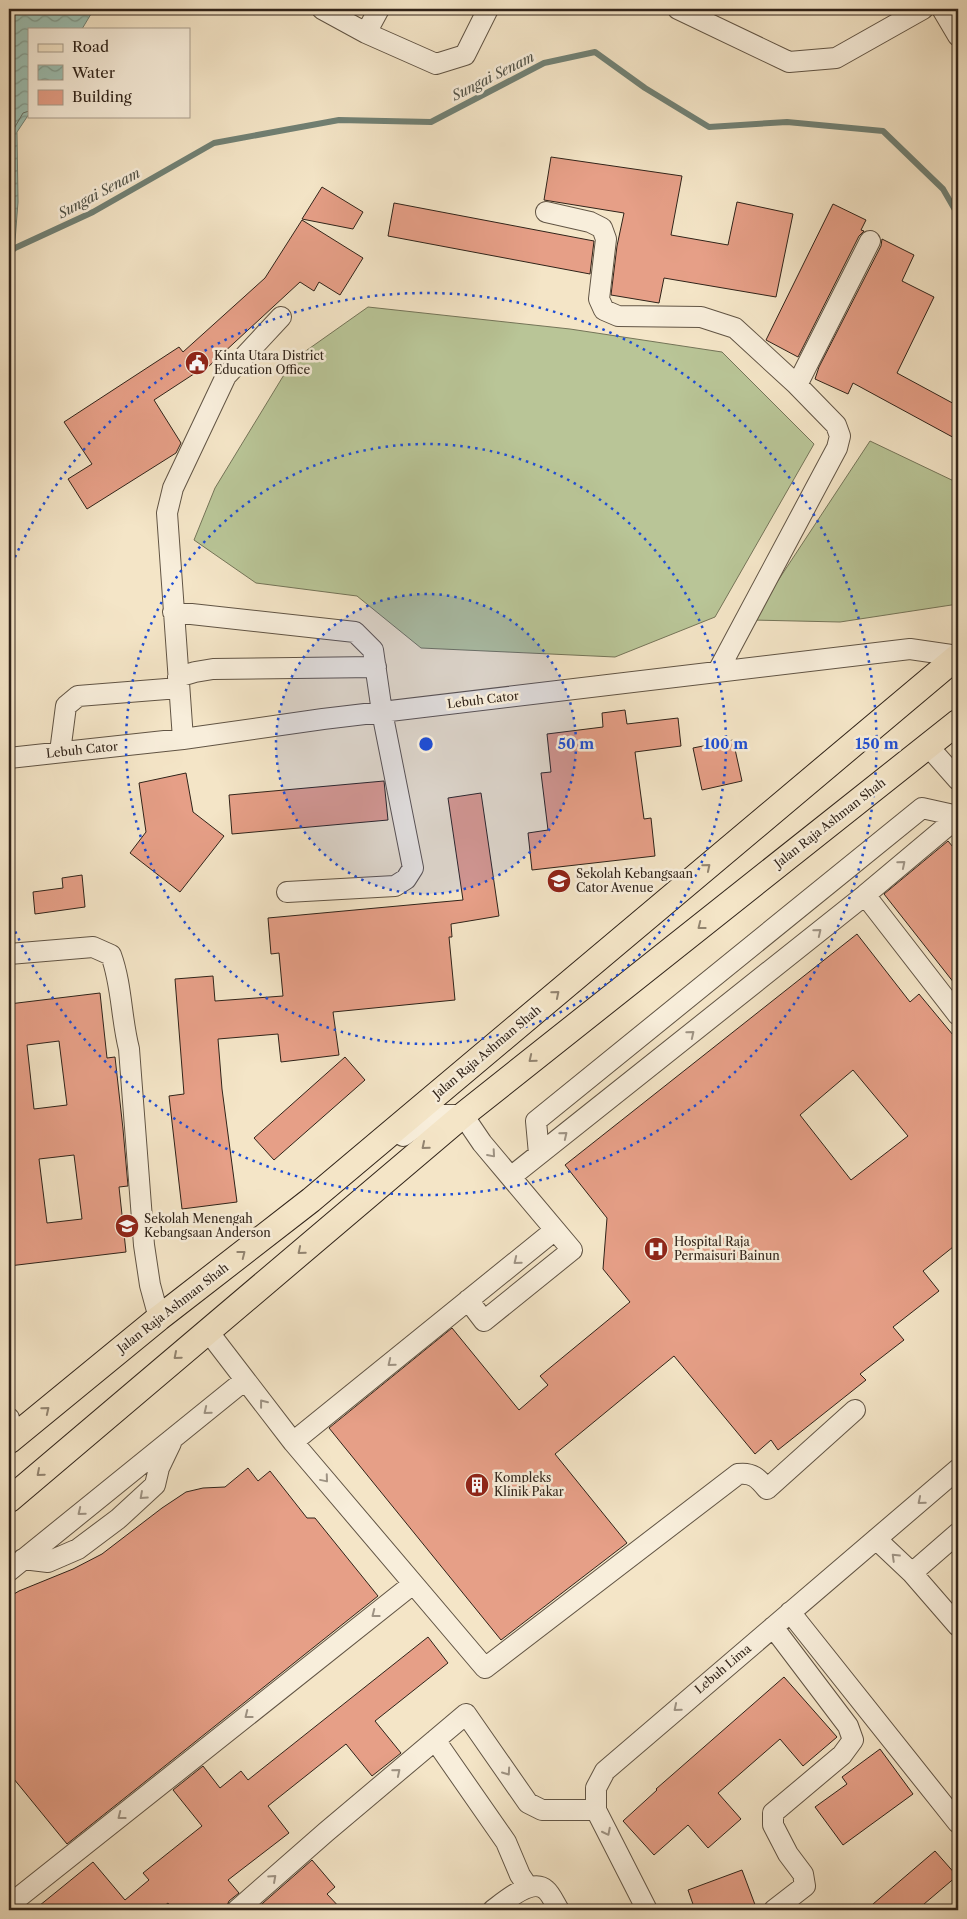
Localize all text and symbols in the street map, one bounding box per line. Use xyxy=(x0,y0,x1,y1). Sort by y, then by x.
legend xyxy=(28,28,190,118)
text: Road xyxy=(72,37,109,56)
water label: Sungai Senam xyxy=(448,47,537,105)
text: Water xyxy=(71,63,116,82)
text: Building xyxy=(72,87,132,106)
water label: Sungai Senam xyxy=(54,164,143,223)
place label: Kinta Utara District Education Office xyxy=(214,348,325,377)
public building icon: Kinta Utara District Education Office xyxy=(184,350,210,376)
street label: Lebuh Cator xyxy=(446,688,520,711)
text: 50 m xyxy=(558,734,594,753)
text: 100 m xyxy=(704,734,748,753)
text: 150 m xyxy=(855,734,899,753)
centre of rings xyxy=(417,735,435,753)
street label: Lebuh Cator xyxy=(45,738,119,761)
street label: Jalan Raja Ashman Shah xyxy=(770,774,889,872)
one-way arrow xyxy=(897,860,906,869)
one-way arrow xyxy=(701,864,710,873)
place label: Sekolah Kebangsaan Cator Avenue xyxy=(576,866,693,895)
school or university icon: Sekolah Kebangsaan Cator Avenue xyxy=(546,868,572,894)
one-way arrow xyxy=(697,920,706,929)
one-way arrow xyxy=(812,930,821,938)
one-way arrow xyxy=(550,991,559,1000)
street label: Jalan Raja Ashman Shah xyxy=(428,1002,544,1103)
one-way arrow xyxy=(685,1031,694,1039)
one-way arrow xyxy=(529,1054,538,1062)
one-way arrow xyxy=(558,1132,567,1140)
one-way arrow xyxy=(422,1141,431,1150)
one-way arrow xyxy=(486,1148,495,1157)
place label: Sekolah Menengah Kebangsaan Anderson xyxy=(144,1211,271,1240)
school or university icon: Sekolah Menengah Kebangsaan Anderson xyxy=(114,1213,140,1239)
place label: Hospital Raja Permaisuri Bainun xyxy=(674,1234,780,1263)
hospital icon: Hospital Raja Permaisuri Bainun xyxy=(643,1236,669,1262)
one-way arrow xyxy=(298,1245,307,1254)
one-way arrow xyxy=(236,1251,246,1260)
one-way arrow xyxy=(514,1255,523,1264)
street label: Jalan Raja Ashman Shah xyxy=(113,1259,232,1357)
one-way arrow xyxy=(173,1350,182,1359)
one-way arrow xyxy=(388,1357,397,1365)
one-way arrow xyxy=(261,1400,269,1409)
one-way arrow xyxy=(204,1405,213,1414)
one-way arrow xyxy=(41,1407,50,1416)
one-way arrow xyxy=(37,1467,46,1475)
place label: Kompleks Klinik Pakar xyxy=(494,1470,564,1499)
building icon: Kompleks Klinik Pakar xyxy=(464,1472,490,1498)
one-way arrow xyxy=(319,1473,327,1482)
one-way arrow xyxy=(140,1490,149,1499)
one-way arrow xyxy=(918,1495,927,1503)
one-way arrow xyxy=(77,1507,86,1516)
one-way arrow xyxy=(892,1554,901,1563)
one-way arrow xyxy=(371,1608,381,1617)
street label: Lebuh Lima xyxy=(691,1640,754,1697)
one-way arrow xyxy=(674,1702,683,1711)
one-way arrow xyxy=(245,1710,254,1718)
one-way arrow xyxy=(501,1767,510,1776)
one-way arrow xyxy=(391,1769,400,1778)
one-way arrow xyxy=(117,1811,126,1820)
one-way arrow xyxy=(601,1827,611,1836)
one-way arrow xyxy=(268,1875,277,1884)

